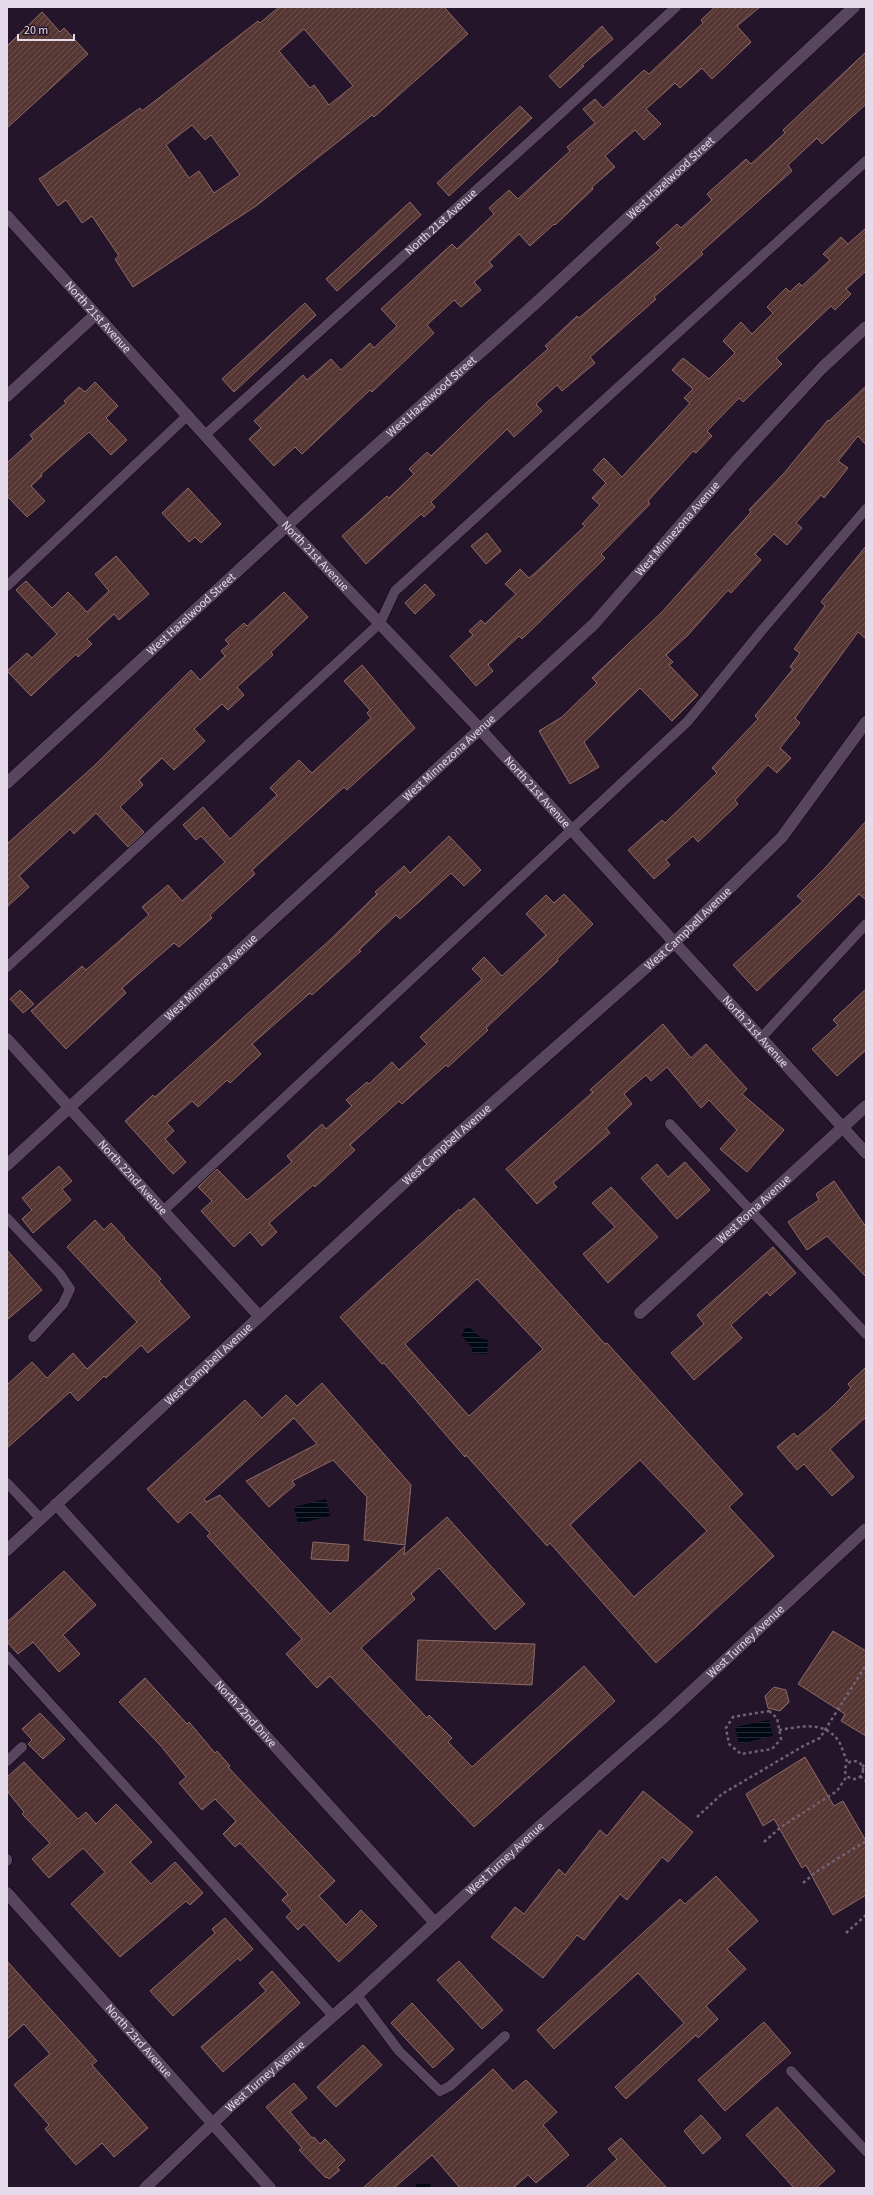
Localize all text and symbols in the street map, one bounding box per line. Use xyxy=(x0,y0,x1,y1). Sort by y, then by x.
scale bar xyxy=(18,16,74,42)
text: 20 m xyxy=(24,22,48,39)
street label: West Hazelwood Street xyxy=(623,133,719,224)
street label: North 21st Avenue xyxy=(402,185,481,259)
street label: North 21st Avenue xyxy=(61,278,135,357)
street label: West Hazelwood Street xyxy=(383,352,480,441)
street label: West Minnezona Avenue xyxy=(632,478,724,580)
street label: North 21st Avenue xyxy=(277,517,353,595)
street label: West Hazelwood Street xyxy=(143,569,240,659)
street label: West Minnezona Avenue xyxy=(399,711,500,805)
street label: North 21st Avenue xyxy=(500,753,574,832)
street label: West Campbell Avenue xyxy=(641,883,735,974)
street label: West Minnezona Avenue xyxy=(161,930,261,1025)
street label: North 21st Avenue xyxy=(718,992,792,1072)
street label: West Campbell Avenue xyxy=(399,1100,495,1190)
street label: North 22nd Avenue xyxy=(94,1136,171,1219)
street label: West Roma Avenue xyxy=(713,1171,795,1248)
street label: West Campbell Avenue xyxy=(161,1319,256,1409)
street label: West Turney Avenue xyxy=(703,1601,788,1682)
street label: North 22nd Drive xyxy=(211,1677,280,1751)
street label: West Turney Avenue xyxy=(462,1818,548,1899)
street label: North 23rd Avenue xyxy=(101,2001,176,2082)
street label: West Turney Avenue xyxy=(222,2037,309,2116)

